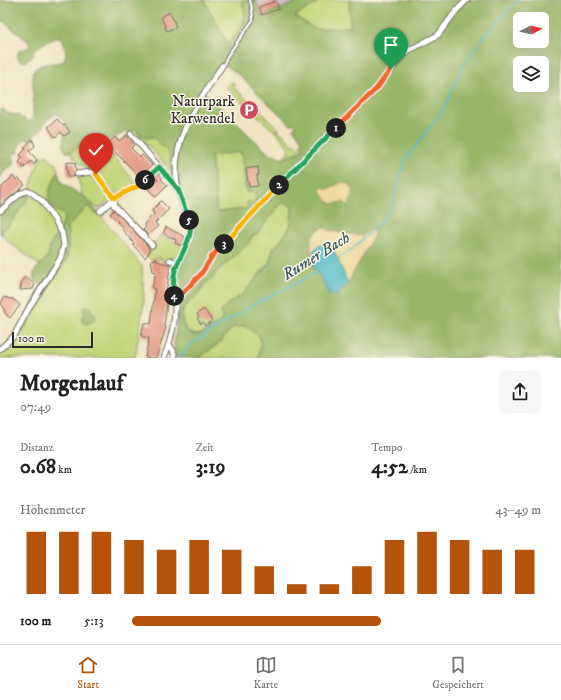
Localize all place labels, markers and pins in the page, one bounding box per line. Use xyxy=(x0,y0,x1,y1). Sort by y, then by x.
pin xyxy=(374,28,408,69)
place label: Naturpark Karwendel xyxy=(171,92,236,128)
parking icon: Naturpark Karwendel xyxy=(238,99,260,121)
pin: 1 xyxy=(326,118,346,138)
pin xyxy=(79,133,113,174)
pin: 6 xyxy=(135,170,155,190)
pin: 2 xyxy=(269,175,289,195)
pin: 5 xyxy=(179,210,199,230)
pin: 3 xyxy=(214,234,234,254)
pin: 4 xyxy=(164,286,184,306)

